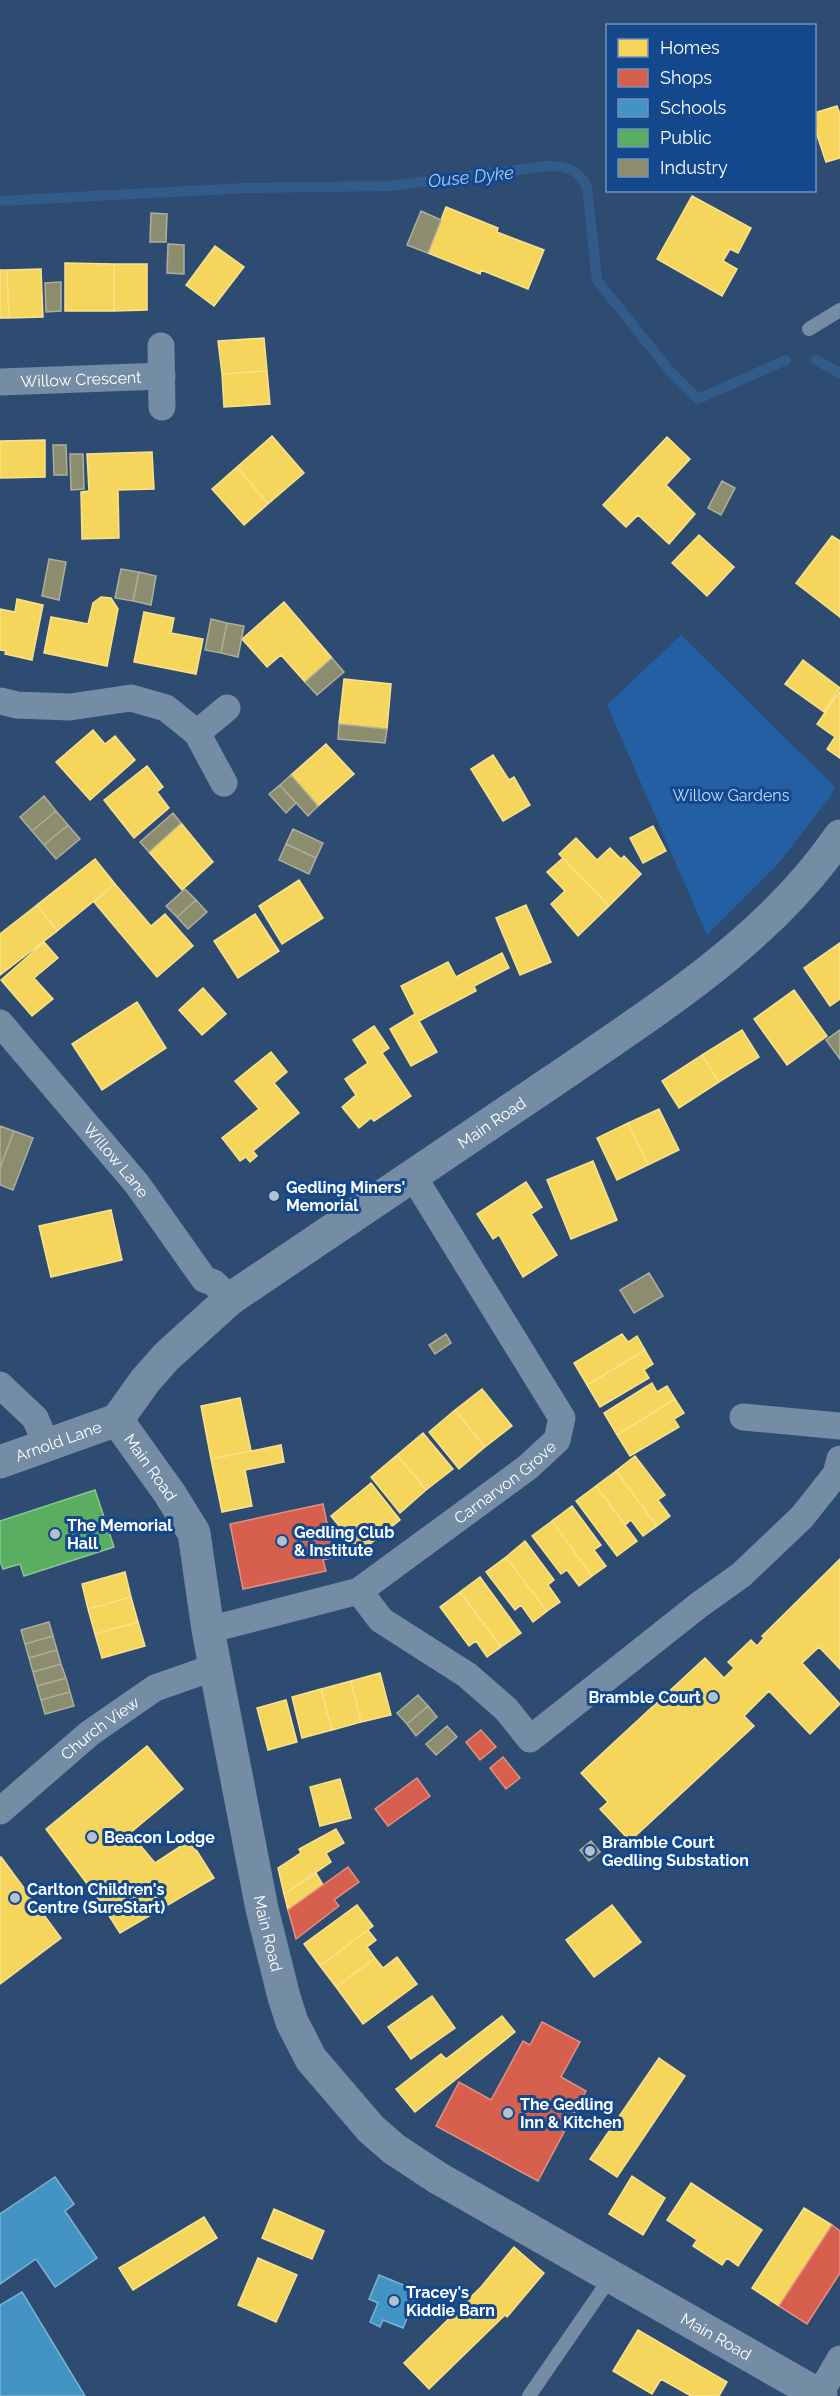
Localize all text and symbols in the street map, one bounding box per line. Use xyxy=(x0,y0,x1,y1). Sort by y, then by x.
legend xyxy=(606,24,816,192)
text: Homes xyxy=(660,37,720,58)
text: Shops xyxy=(660,67,712,88)
text: Schools xyxy=(660,97,727,118)
text: Public xyxy=(660,127,712,148)
text: Industry xyxy=(660,157,728,178)
water label: Ouse Dyke xyxy=(427,162,515,191)
street label: Willow Crescent xyxy=(20,368,142,391)
park label: Willow Gardens xyxy=(673,786,790,805)
street label: Main Road xyxy=(454,1093,530,1152)
street label: Willow Lane xyxy=(79,1119,153,1202)
place label: Gedling Miners' Memorial xyxy=(286,1178,405,1215)
marker: Gedling Miners' Memorial xyxy=(267,1189,281,1203)
street label: Arnold Lane xyxy=(13,1417,104,1466)
street label: Main Road xyxy=(120,1430,181,1504)
street label: Carnarvon Grove xyxy=(450,1437,560,1528)
place label: The Memorial Hall xyxy=(67,1516,173,1553)
place label: Gedling Club & Institute xyxy=(294,1523,394,1560)
marker: The Memorial Hall xyxy=(48,1527,62,1541)
marker: Gedling Club & Institute xyxy=(275,1534,289,1548)
place label: Bramble Court xyxy=(588,1688,701,1707)
marker: Bramble Court xyxy=(706,1690,720,1704)
street label: Church View xyxy=(57,1693,143,1764)
place label: Beacon Lodge xyxy=(104,1828,215,1847)
marker: Beacon Lodge xyxy=(85,1830,99,1844)
place label: Bramble Court Gedling Substation xyxy=(602,1833,749,1870)
marker: Bramble Court Gedling Substation xyxy=(583,1844,597,1858)
place label: Carlton Children's Centre (SureStart) xyxy=(27,1880,165,1917)
marker: Carlton Children's Centre (SureStart) xyxy=(8,1891,22,1905)
street label: Main Road xyxy=(250,1894,286,1974)
place label: The Gedling Inn & Kitchen xyxy=(520,2095,622,2132)
marker: The Gedling Inn & Kitchen xyxy=(501,2106,515,2120)
place label: Tracey's Kiddie Barn xyxy=(406,2283,495,2320)
marker: Tracey's Kiddie Barn xyxy=(387,2294,401,2308)
street label: Main Road xyxy=(677,2309,755,2364)

